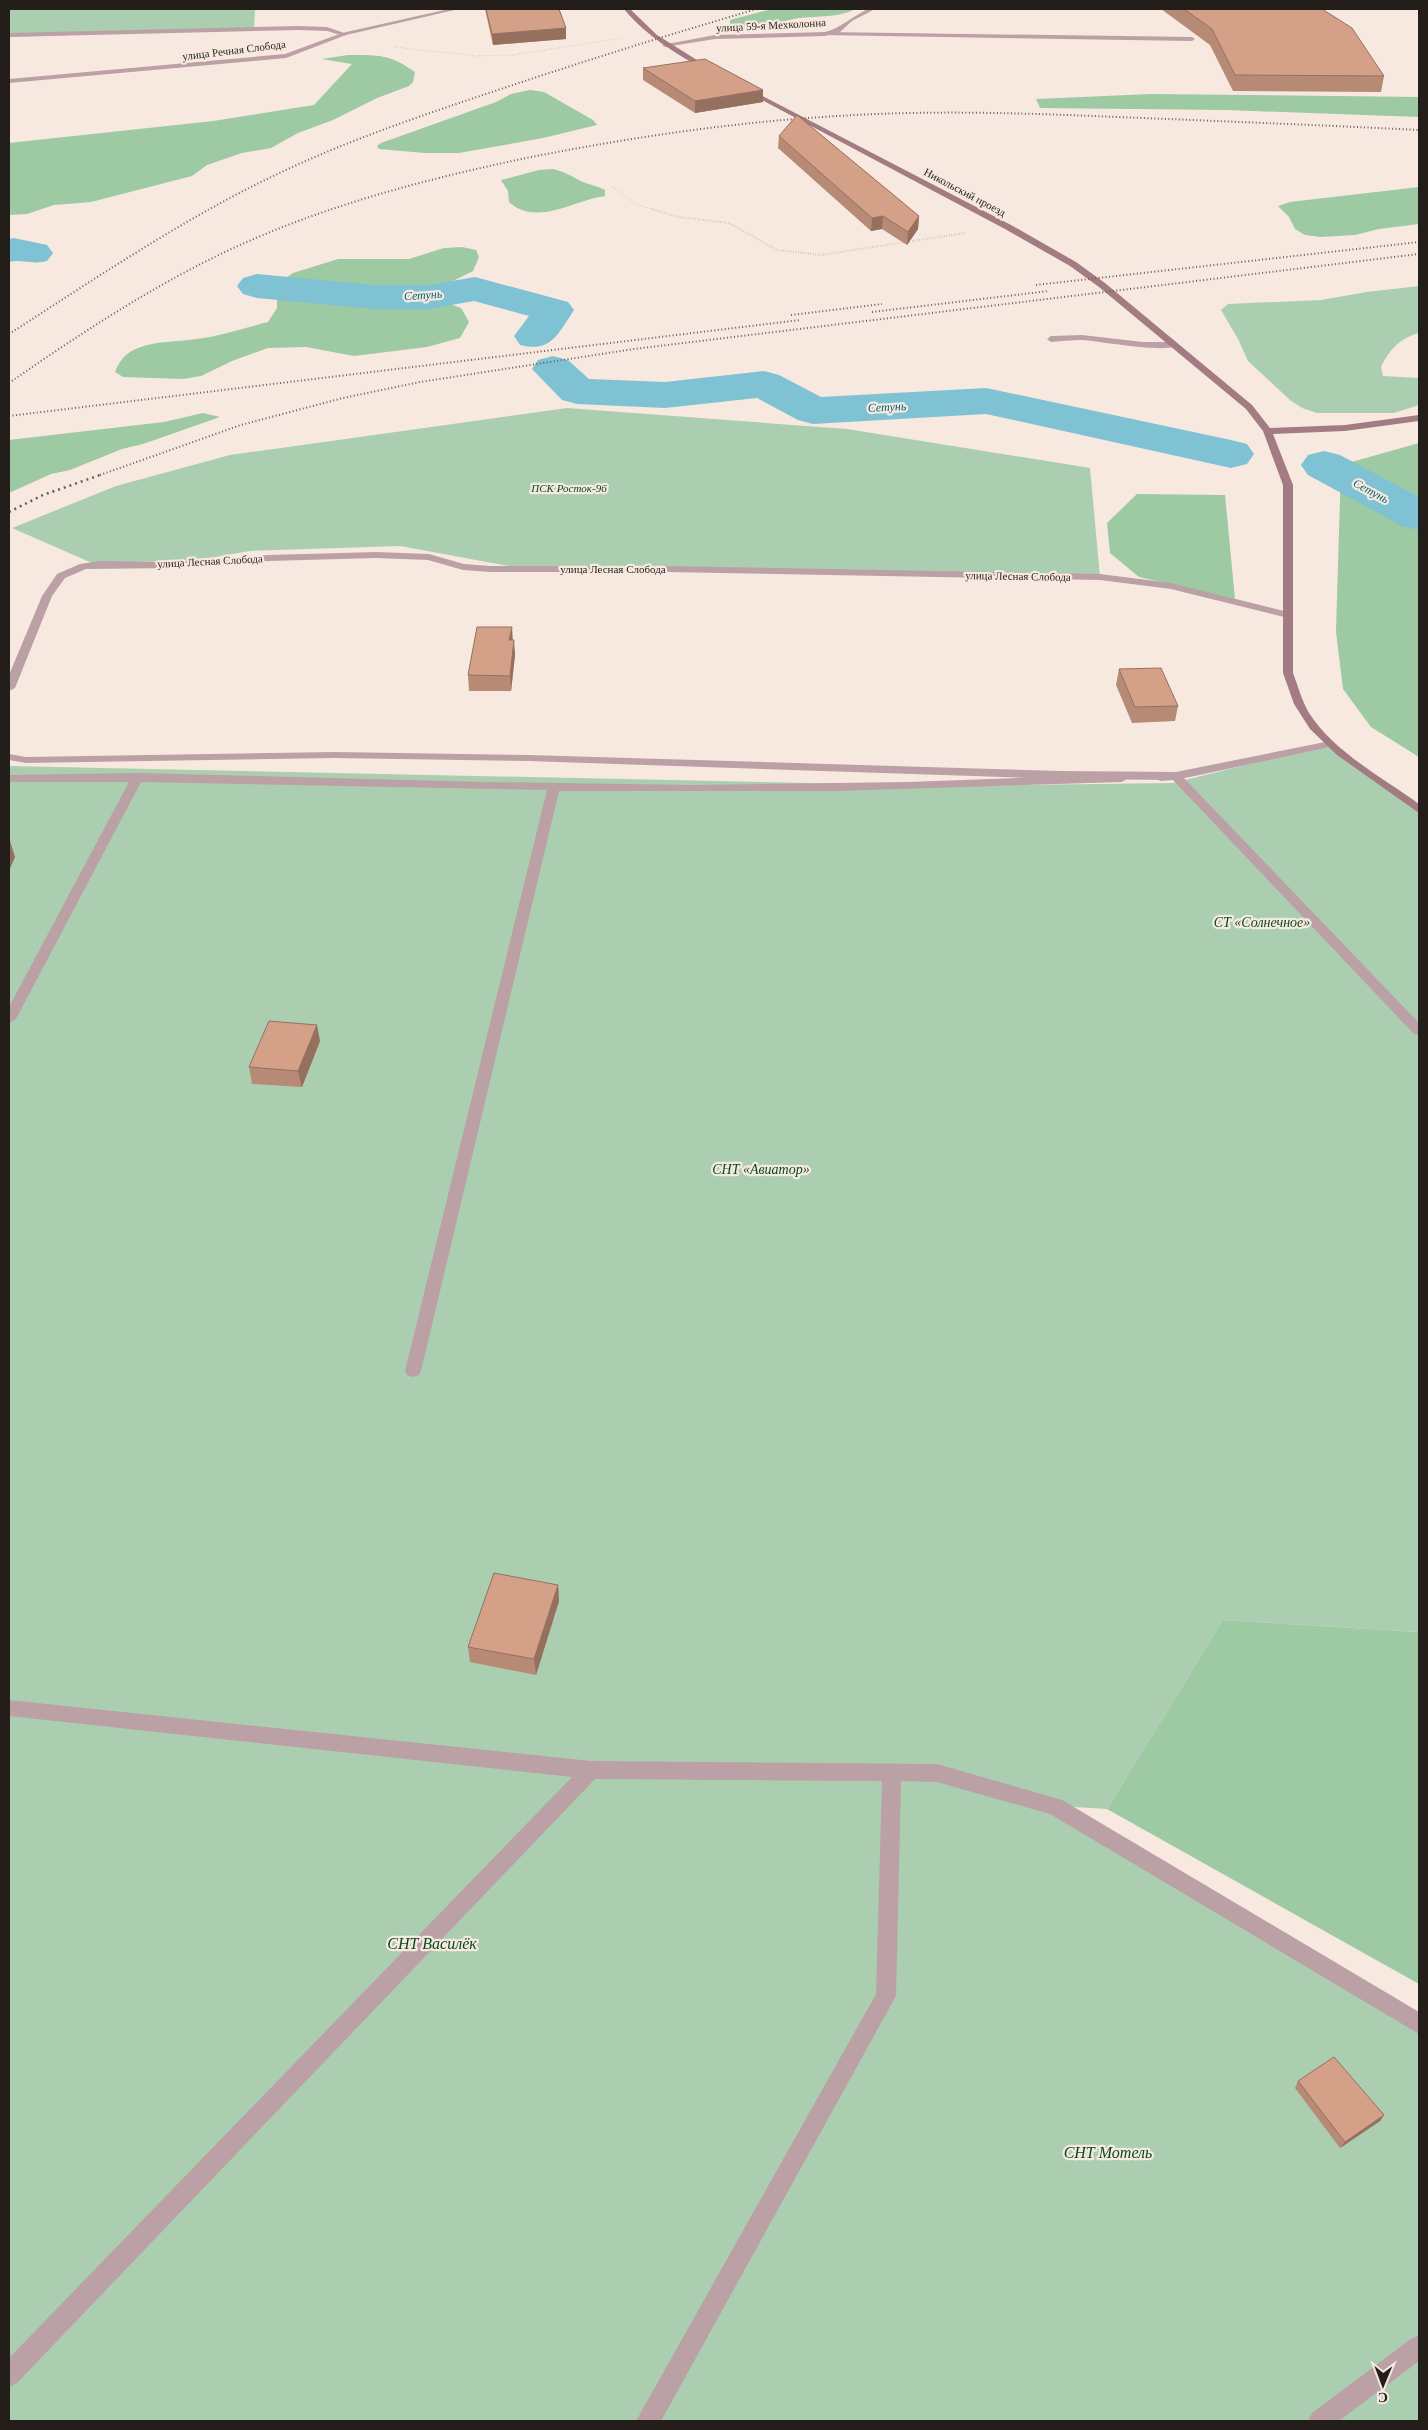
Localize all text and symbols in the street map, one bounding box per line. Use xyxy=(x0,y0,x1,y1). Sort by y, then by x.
street label: улица 59-я Мехколонна xyxy=(716,16,826,34)
street label: улица Речная Слобода xyxy=(182,38,287,62)
street label: Никольский проезд xyxy=(922,165,1008,219)
water label: Сетунь xyxy=(403,287,443,303)
water label: Сетунь xyxy=(867,399,907,415)
water label: Сетунь xyxy=(1351,476,1392,506)
park label: ПСК Росток-96 xyxy=(530,482,607,494)
street label: улица Лесная Слобода xyxy=(157,552,263,570)
street label: улица Лесная Слобода xyxy=(560,563,666,575)
street label: улица Лесная Слобода xyxy=(965,569,1071,583)
park label: СТ «Солнечное» xyxy=(1214,915,1310,930)
park label: СНТ «Авиатор» xyxy=(712,1162,810,1177)
park label: СНТ Василёк xyxy=(387,1935,477,1952)
park label: СНТ Мотель xyxy=(1064,2144,1152,2161)
north arrow xyxy=(1358,2360,1408,2410)
text: С xyxy=(1378,2390,1388,2405)

